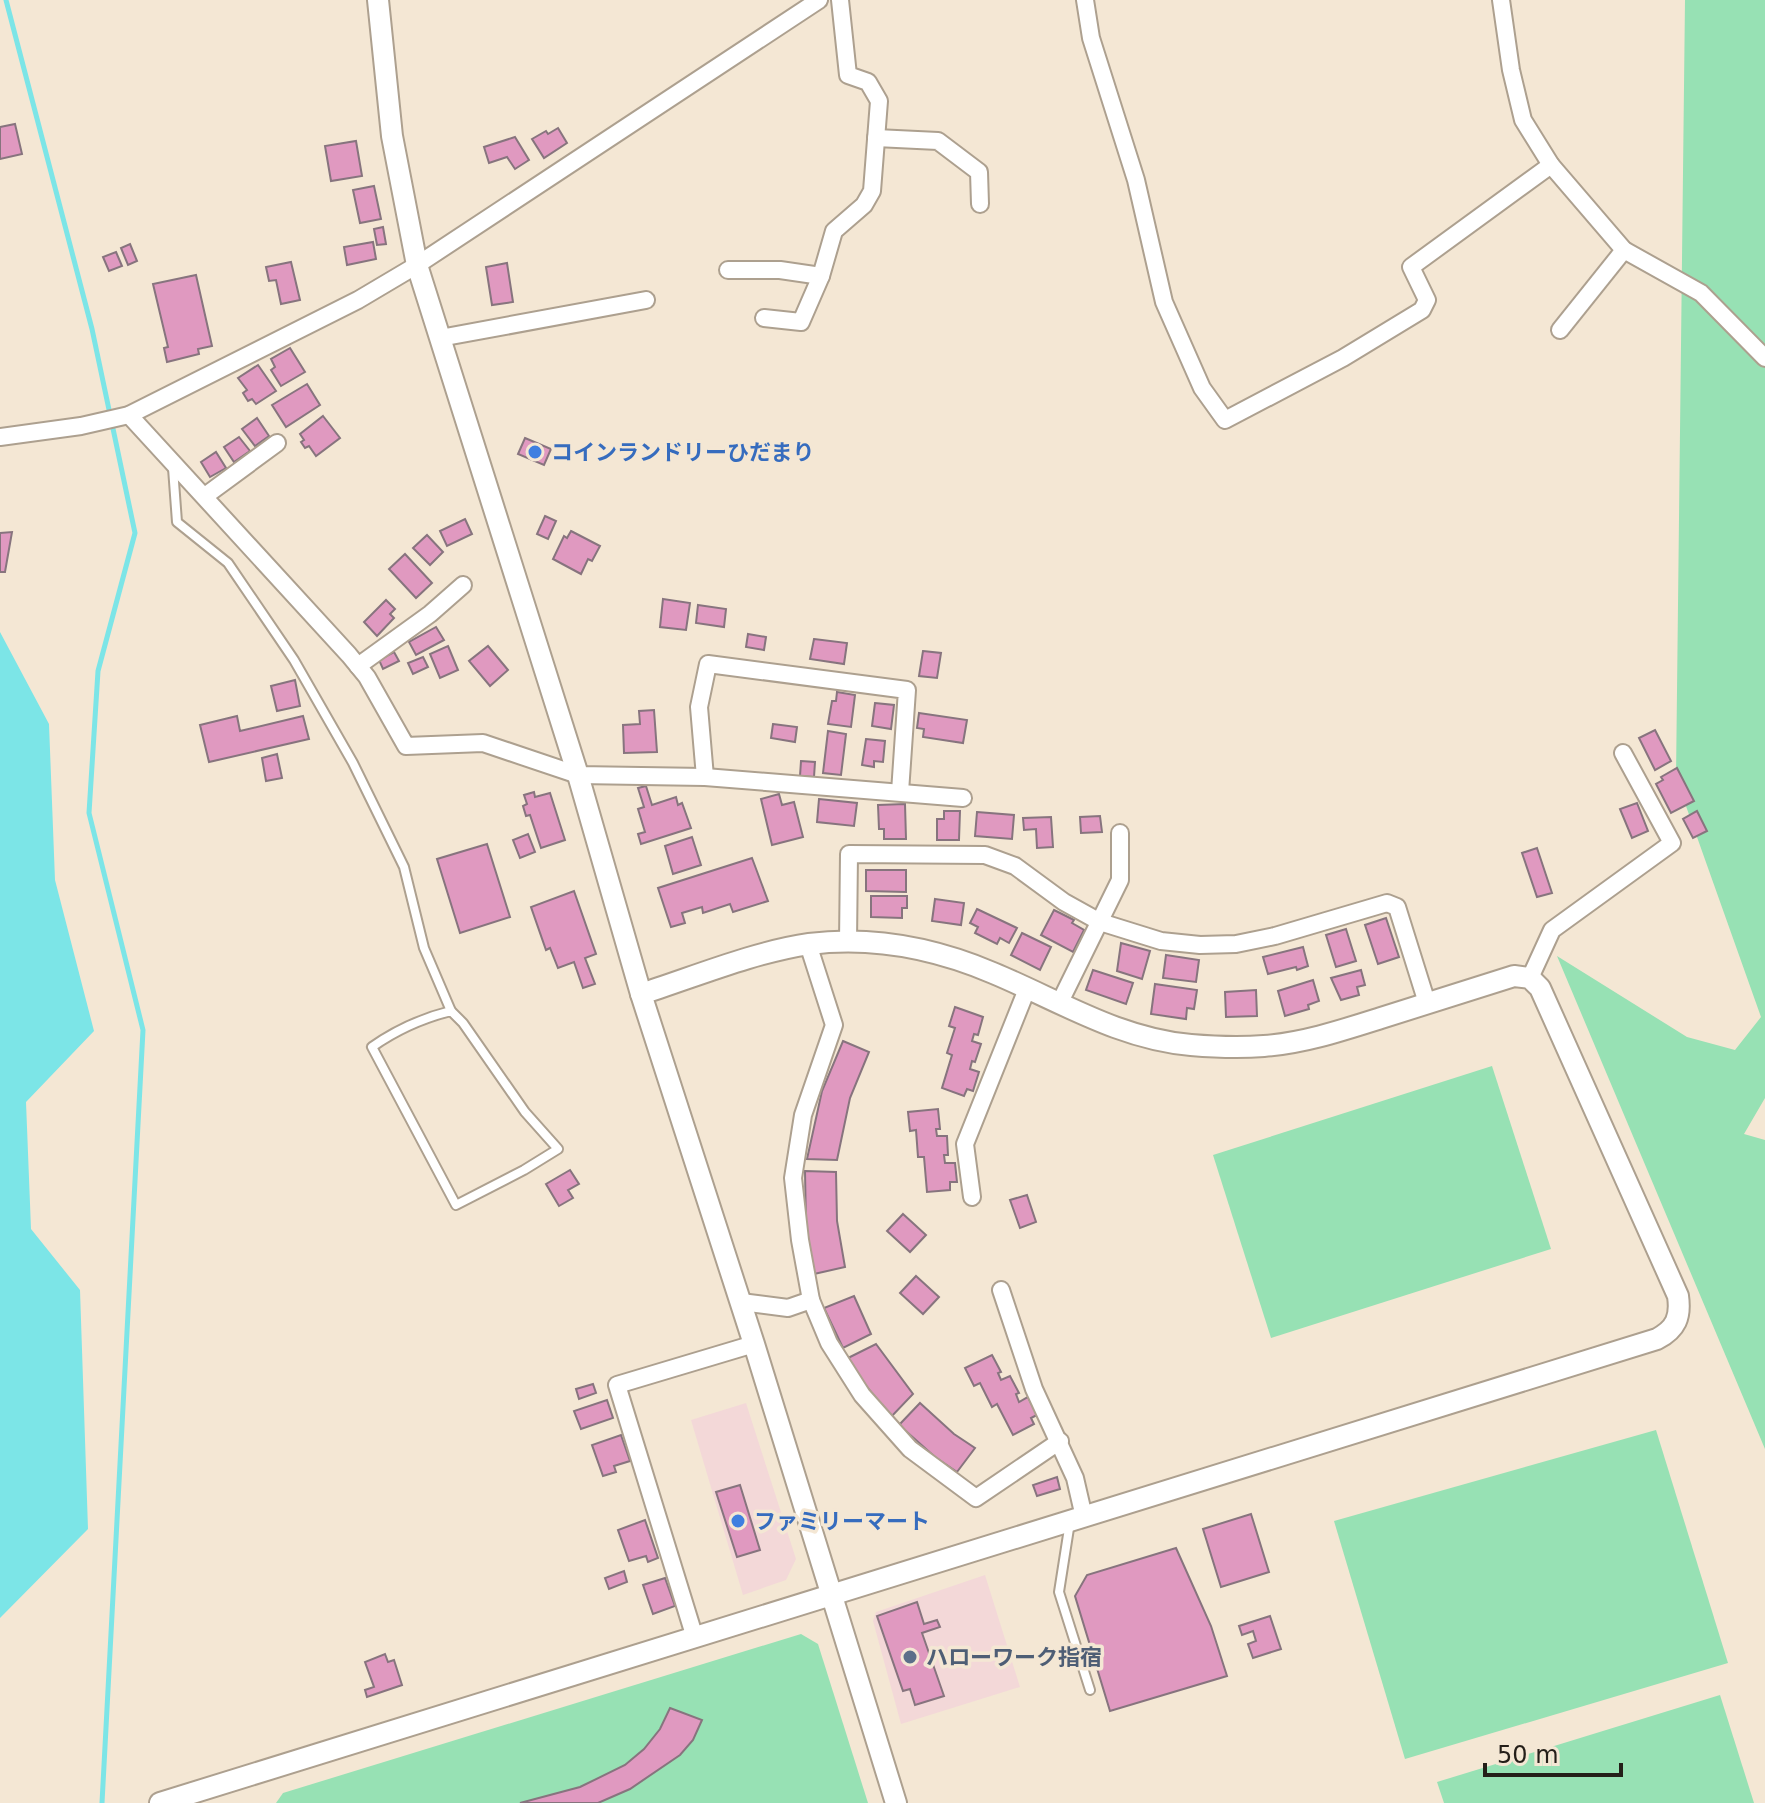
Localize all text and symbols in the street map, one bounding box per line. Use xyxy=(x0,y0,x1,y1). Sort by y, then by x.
place label: コインランドリーひだまり xyxy=(551,440,815,465)
marker: コインランドリーひだまり xyxy=(526,443,544,461)
place label: ファミリーマート xyxy=(754,1509,930,1534)
marker: ファミリーマート xyxy=(729,1512,747,1530)
place label: ハローワーク指宿 xyxy=(926,1645,1102,1670)
marker: ハローワーク指宿 xyxy=(901,1648,919,1666)
scale bar xyxy=(1485,1727,1621,1777)
text: 50 m xyxy=(1497,1741,1559,1769)

